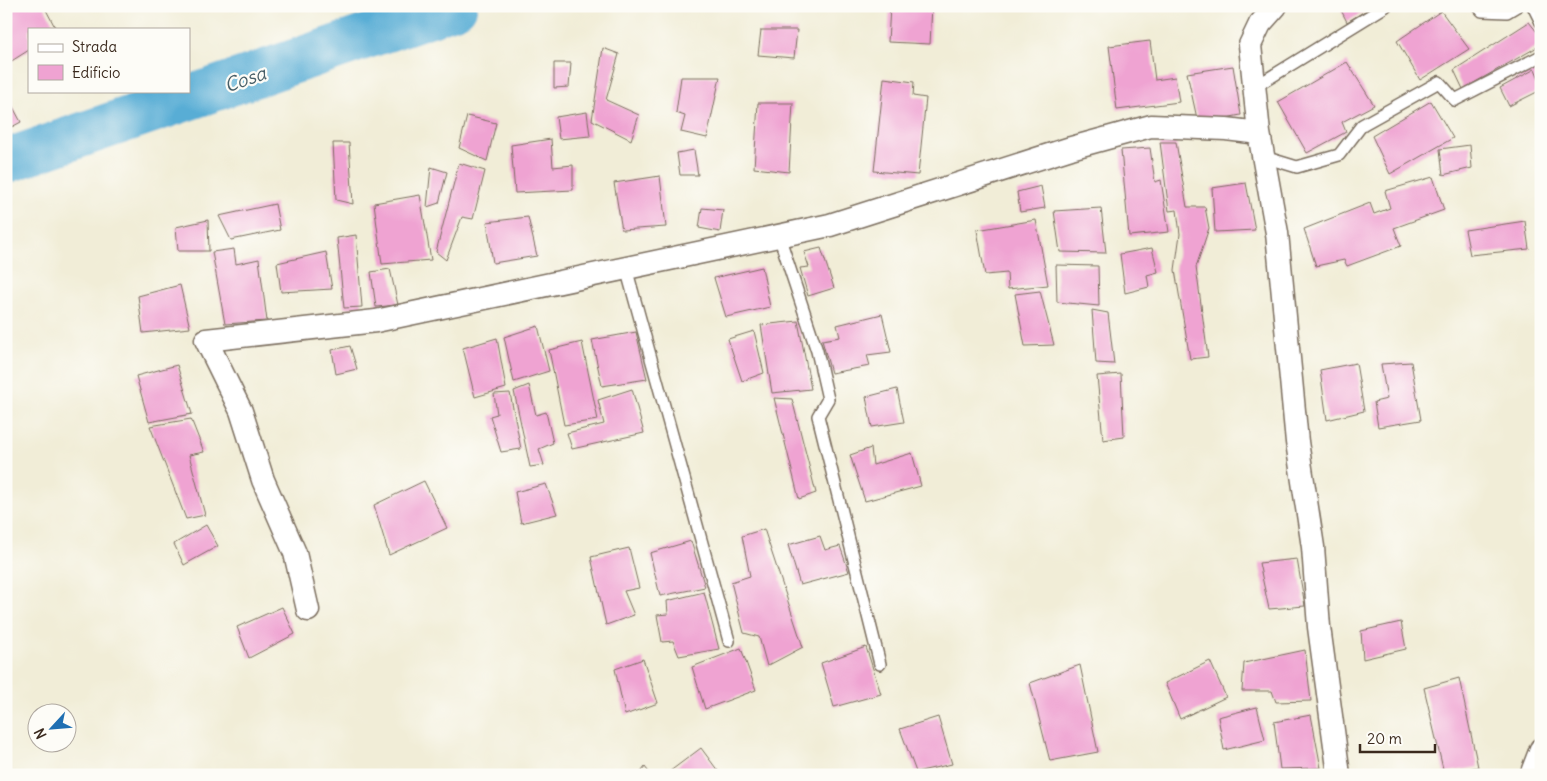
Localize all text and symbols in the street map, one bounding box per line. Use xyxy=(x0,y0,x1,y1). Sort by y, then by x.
legend xyxy=(28,28,190,92)
text: Strada xyxy=(72,37,117,56)
water label: Cosa xyxy=(221,60,270,97)
text: Edificio xyxy=(72,63,120,82)
north arrow xyxy=(28,704,78,754)
scale bar xyxy=(1360,721,1434,753)
text: N xyxy=(30,725,51,742)
text: 20 m xyxy=(1367,729,1402,748)

